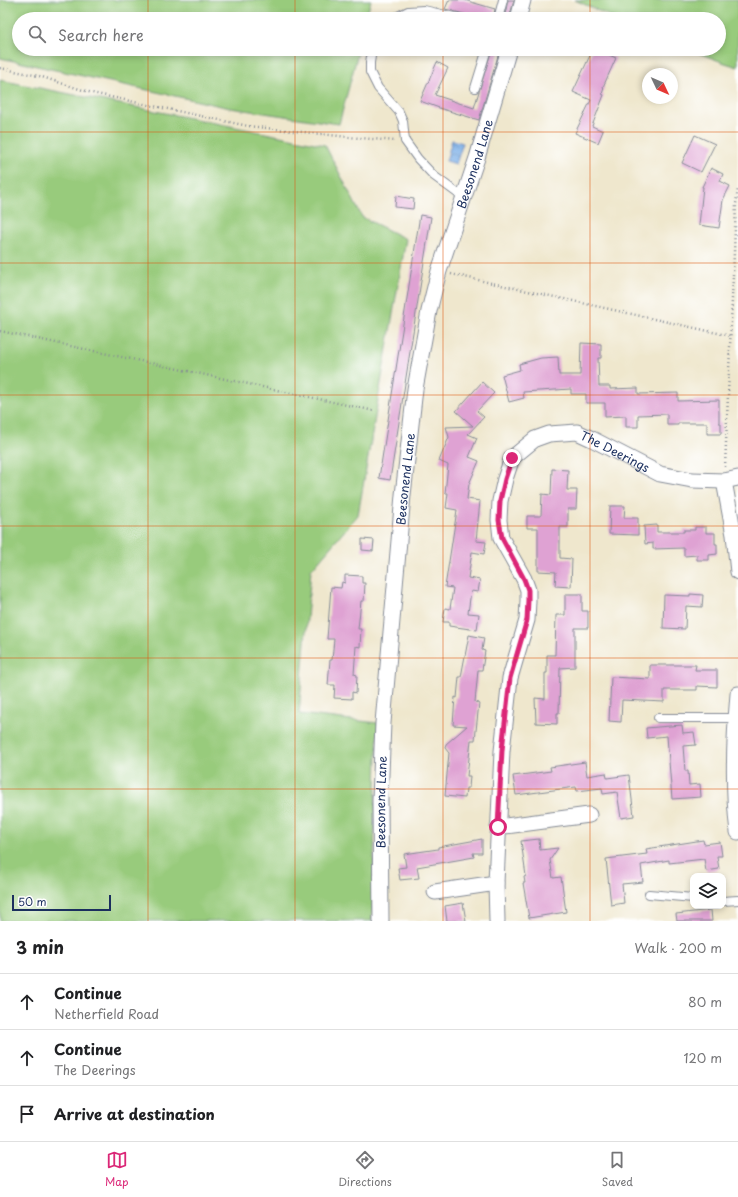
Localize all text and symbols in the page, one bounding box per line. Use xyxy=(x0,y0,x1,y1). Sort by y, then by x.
search box xyxy=(12,12,726,56)
icon: search xyxy=(26,23,48,45)
text: Search here xyxy=(58,23,144,46)
north arrow xyxy=(642,68,678,104)
street label: Beesonend Lane xyxy=(452,117,497,211)
street label: The Deerings xyxy=(578,426,653,476)
street label: Beesonend Lane xyxy=(391,432,419,526)
route end xyxy=(503,449,521,467)
street label: Beesonend Lane xyxy=(371,755,391,848)
route start xyxy=(489,818,507,836)
map controls xyxy=(690,873,726,909)
button: layers xyxy=(690,873,726,909)
scale bar xyxy=(12,893,111,912)
text: 50 m xyxy=(18,893,47,910)
text: 3 min xyxy=(16,934,64,960)
text: Walk · 200 m xyxy=(634,938,722,957)
text: Continue xyxy=(54,981,122,1004)
icon: ahead xyxy=(16,991,38,1013)
text: 80 m xyxy=(688,992,722,1011)
text: Netherfield Road xyxy=(54,1004,159,1023)
text: Continue xyxy=(54,1037,122,1060)
icon: ahead xyxy=(16,1047,38,1069)
text: 120 m xyxy=(683,1048,722,1067)
text: The Deerings xyxy=(54,1060,136,1079)
text: Arrive at destination xyxy=(54,1102,215,1125)
icon: arrive xyxy=(16,1103,38,1125)
tab: Map xyxy=(105,1149,128,1190)
tab: Directions xyxy=(338,1149,392,1190)
tab: Saved xyxy=(602,1149,633,1190)

